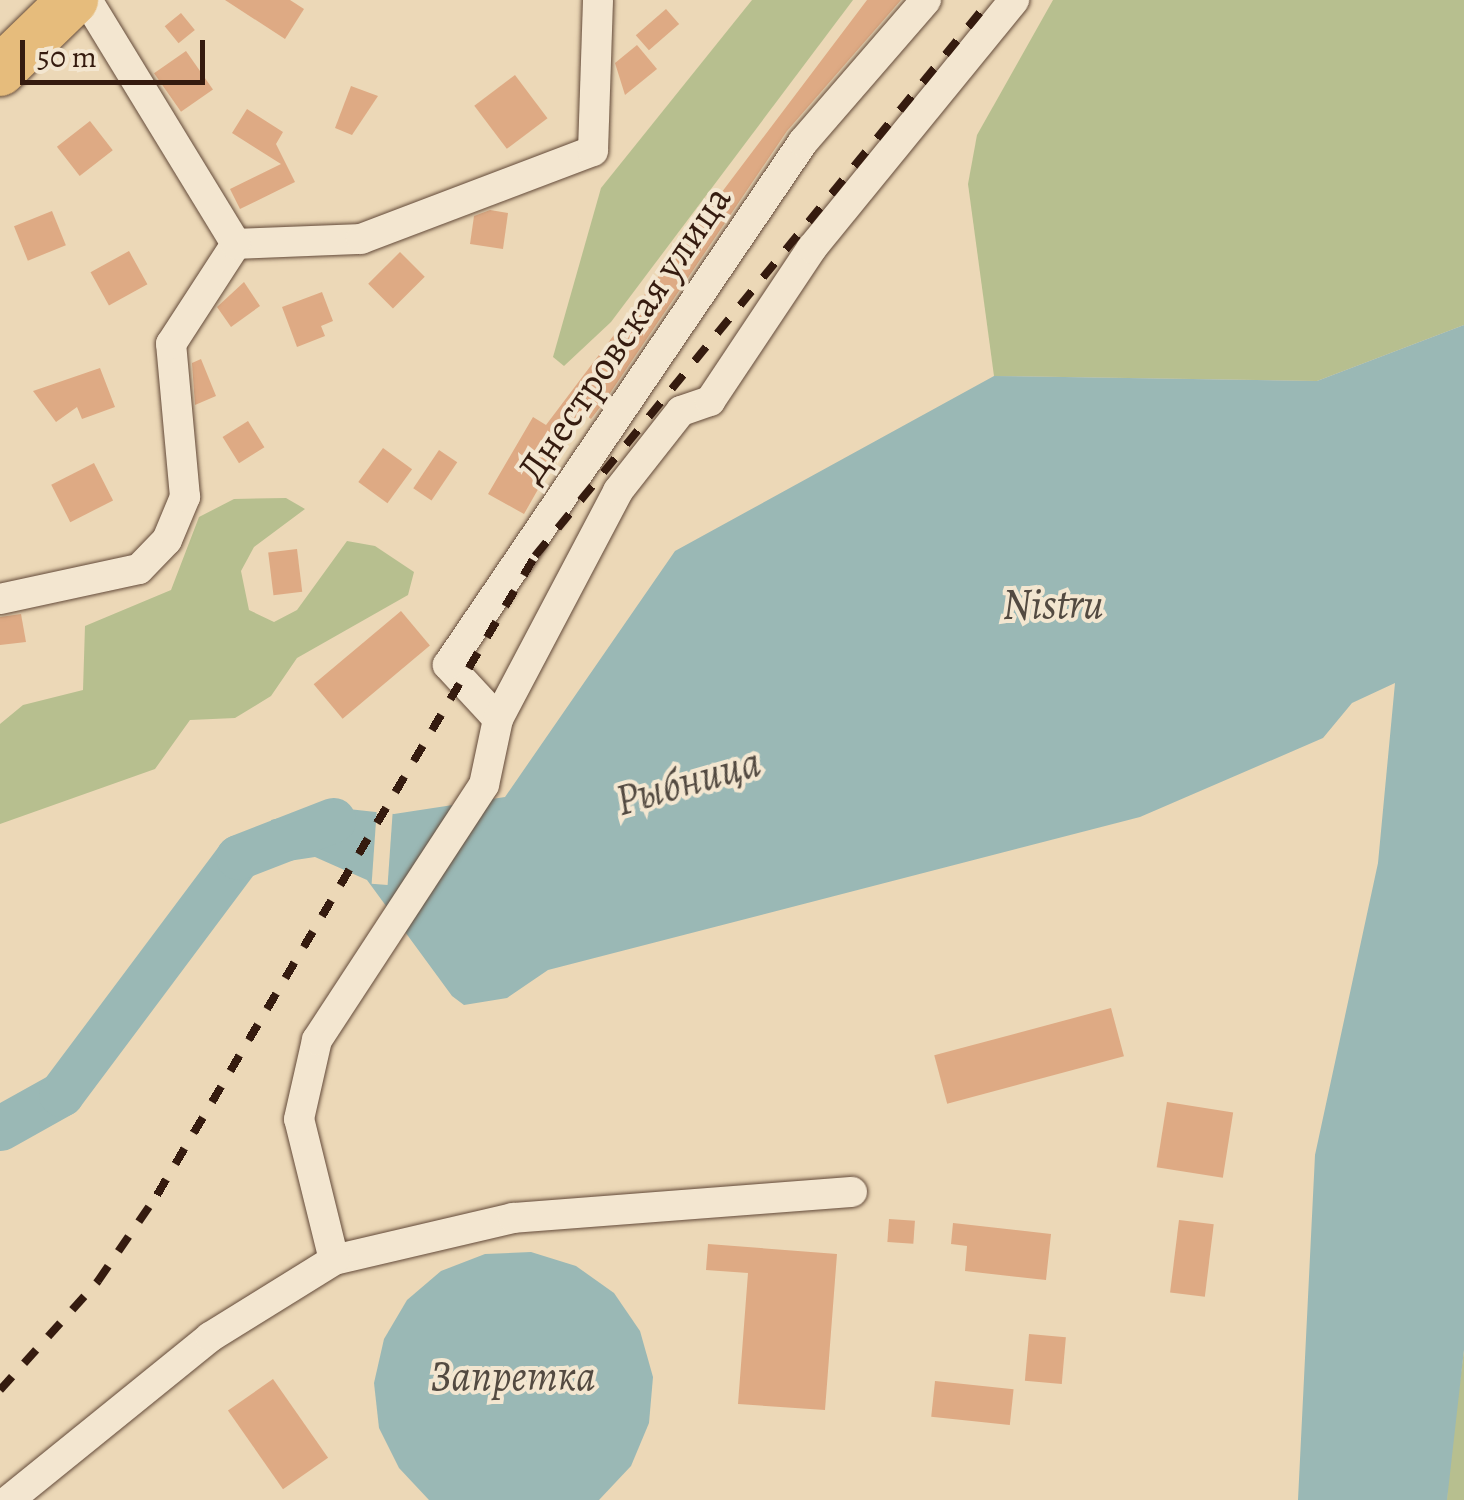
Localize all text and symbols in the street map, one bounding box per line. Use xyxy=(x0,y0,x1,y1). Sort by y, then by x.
scale bar xyxy=(25,20,210,82)
text: 50 m xyxy=(37,37,97,77)
street label: Днестровская улица xyxy=(507,177,741,491)
water label: Nistru xyxy=(1003,579,1103,629)
water label: Рыбница xyxy=(610,736,766,826)
water label: Запретка xyxy=(430,1351,596,1401)

